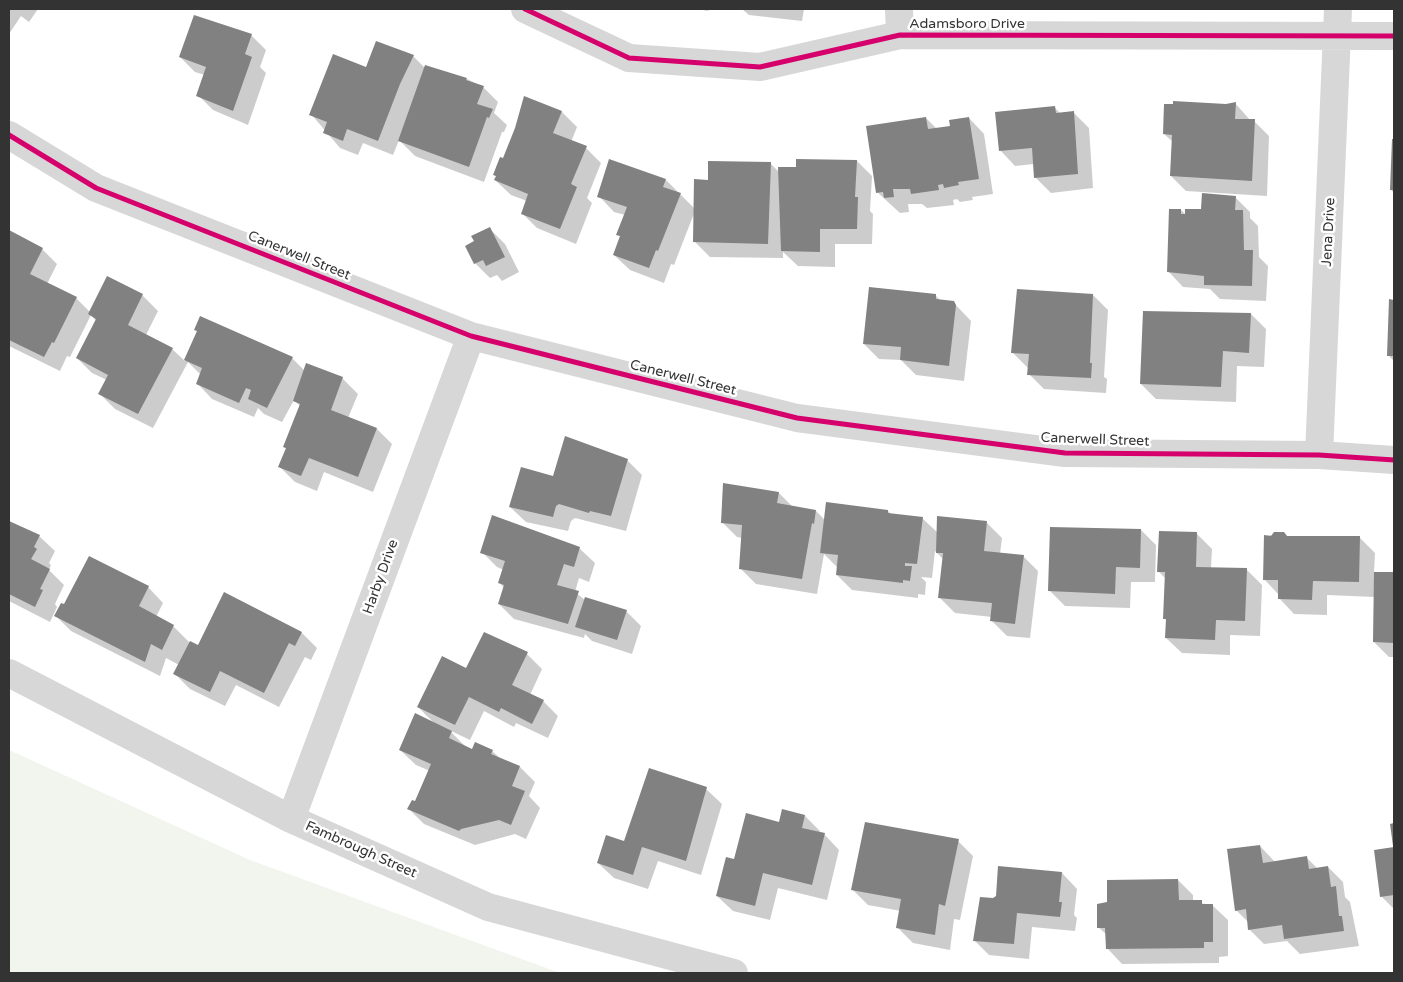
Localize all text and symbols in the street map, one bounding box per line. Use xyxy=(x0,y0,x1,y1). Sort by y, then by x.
street label: Adamsboro Drive xyxy=(909,16,1025,32)
street label: Jena Drive xyxy=(1319,197,1339,267)
street label: Canerwell Street xyxy=(245,228,353,284)
street label: Canerwell Street xyxy=(628,357,738,399)
street label: Canerwell Street xyxy=(1040,430,1150,450)
street label: Harby Drive xyxy=(360,537,402,617)
street label: Fambrough Street xyxy=(303,818,419,882)

